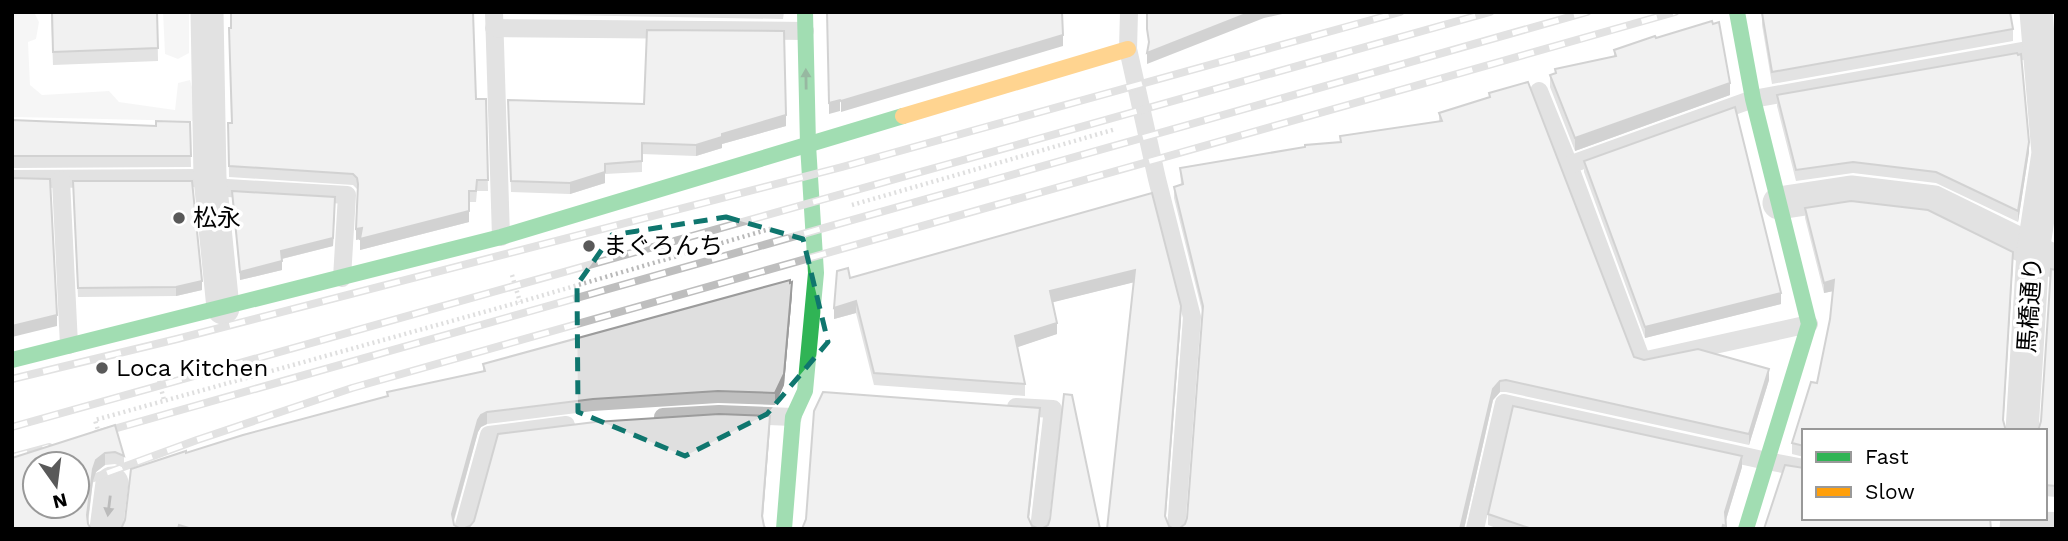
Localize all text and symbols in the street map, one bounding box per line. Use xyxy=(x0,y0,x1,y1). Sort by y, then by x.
one-way arrow xyxy=(801,68,812,90)
place label: 松永 xyxy=(193,204,241,232)
marker: 松永 xyxy=(171,210,187,226)
place label: まぐろんち xyxy=(603,232,723,260)
marker: まぐろんち xyxy=(581,238,597,254)
street label: 馬橋通り xyxy=(2013,256,2047,354)
place label: Loca Kitchen xyxy=(116,354,268,382)
marker: Loca Kitchen xyxy=(94,360,110,376)
legend xyxy=(1802,429,2047,520)
text: Fast xyxy=(1865,444,1909,469)
north arrow xyxy=(21,450,91,520)
text: Slow xyxy=(1865,479,1915,504)
text: N xyxy=(50,488,70,514)
one-way arrow xyxy=(104,495,115,517)

